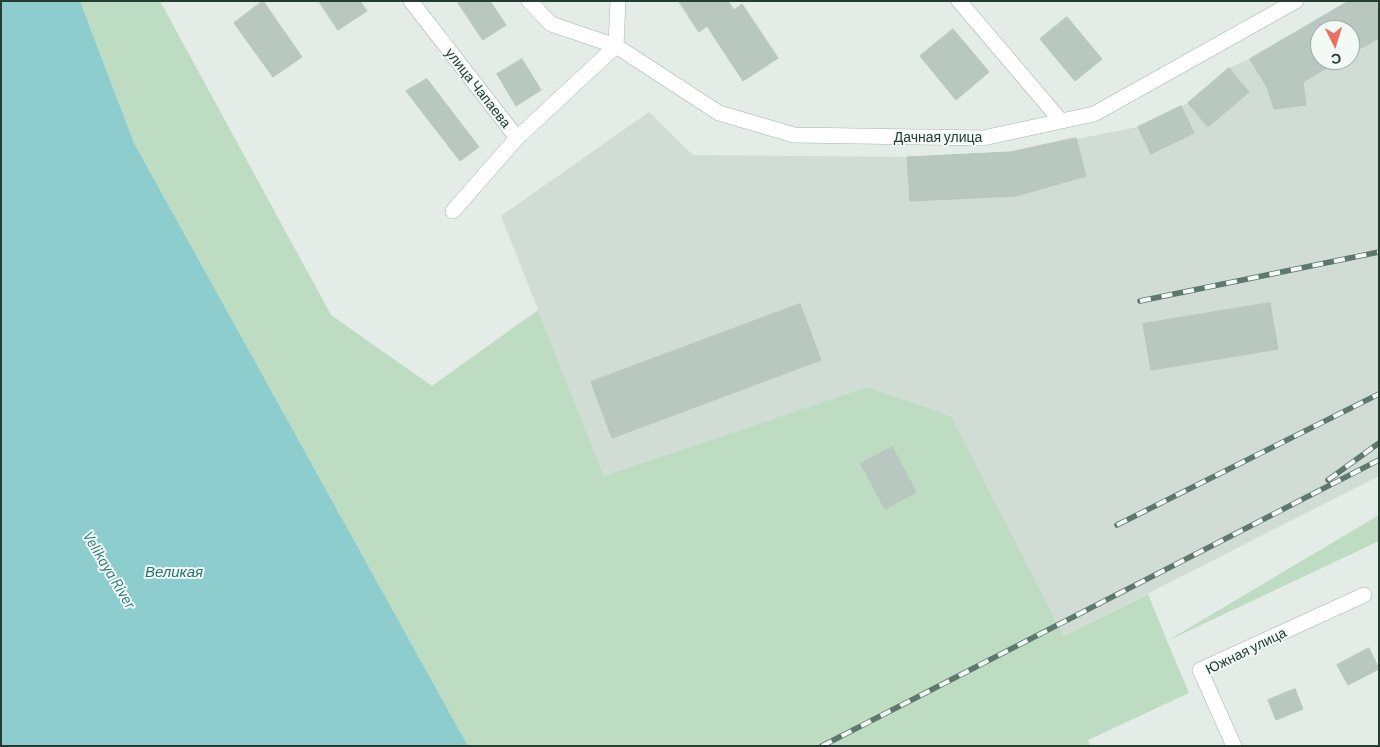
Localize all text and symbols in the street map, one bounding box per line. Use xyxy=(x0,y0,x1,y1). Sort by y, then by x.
north arrow xyxy=(1310,20,1360,70)
street label: улица Чапаева xyxy=(442,45,514,131)
text: С xyxy=(1330,51,1342,68)
street label: Дачная улица xyxy=(894,129,982,145)
water label: Velikaya River xyxy=(79,528,139,612)
water label: Великая xyxy=(145,563,203,581)
street label: Южная улица xyxy=(1203,624,1289,678)

